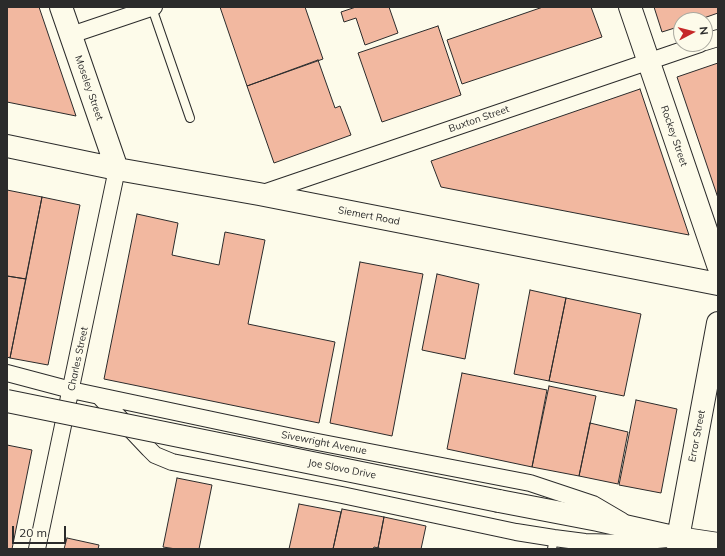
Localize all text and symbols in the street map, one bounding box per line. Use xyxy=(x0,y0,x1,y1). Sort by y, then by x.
north arrow xyxy=(673,12,713,52)
text: N xyxy=(696,26,711,36)
street label: Moseley Street xyxy=(72,54,106,122)
street label: Buxton Street xyxy=(447,103,511,135)
street label: Rockey Street xyxy=(658,104,690,168)
street label: Siemert Road xyxy=(337,204,401,228)
street label: Charles Street xyxy=(65,326,91,392)
street label: Error Street xyxy=(686,409,708,463)
street label: Sivewright Avenue xyxy=(280,429,368,457)
street label: Joe Slovo Drive xyxy=(307,457,377,481)
scale bar xyxy=(14,518,68,544)
text: 20 m xyxy=(19,525,47,540)

